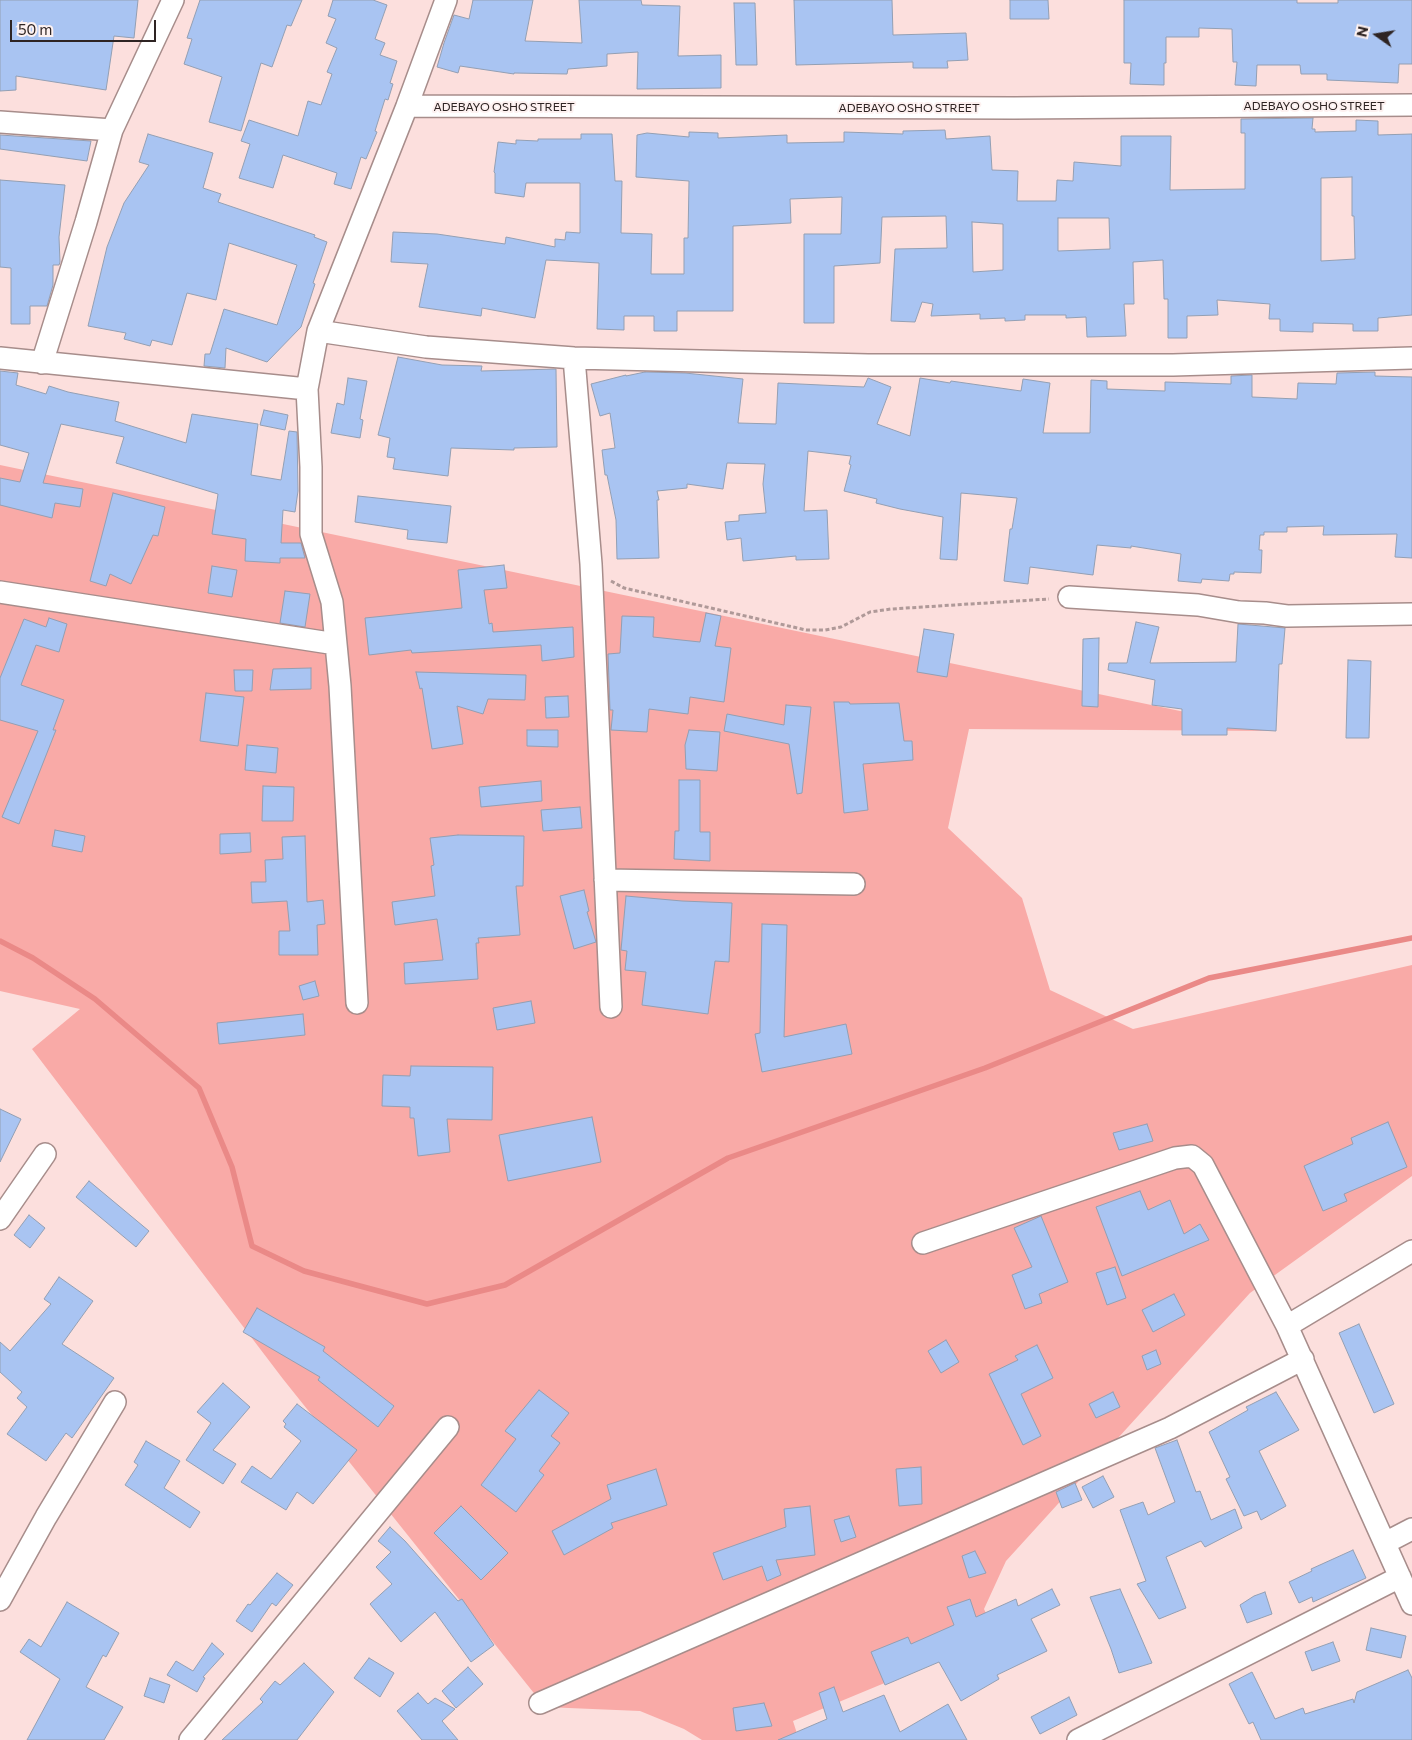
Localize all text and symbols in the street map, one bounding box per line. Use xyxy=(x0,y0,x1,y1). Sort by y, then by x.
scale bar xyxy=(12,10,159,42)
north arrow xyxy=(1352,10,1402,60)
text: 50 m xyxy=(18,20,52,38)
text: N xyxy=(1352,24,1371,39)
street label: ADEBAYO OSHO STREET xyxy=(1243,99,1385,113)
street label: ADEBAYO OSHO STREET xyxy=(433,100,575,114)
street label: ADEBAYO OSHO STREET xyxy=(838,101,980,115)

